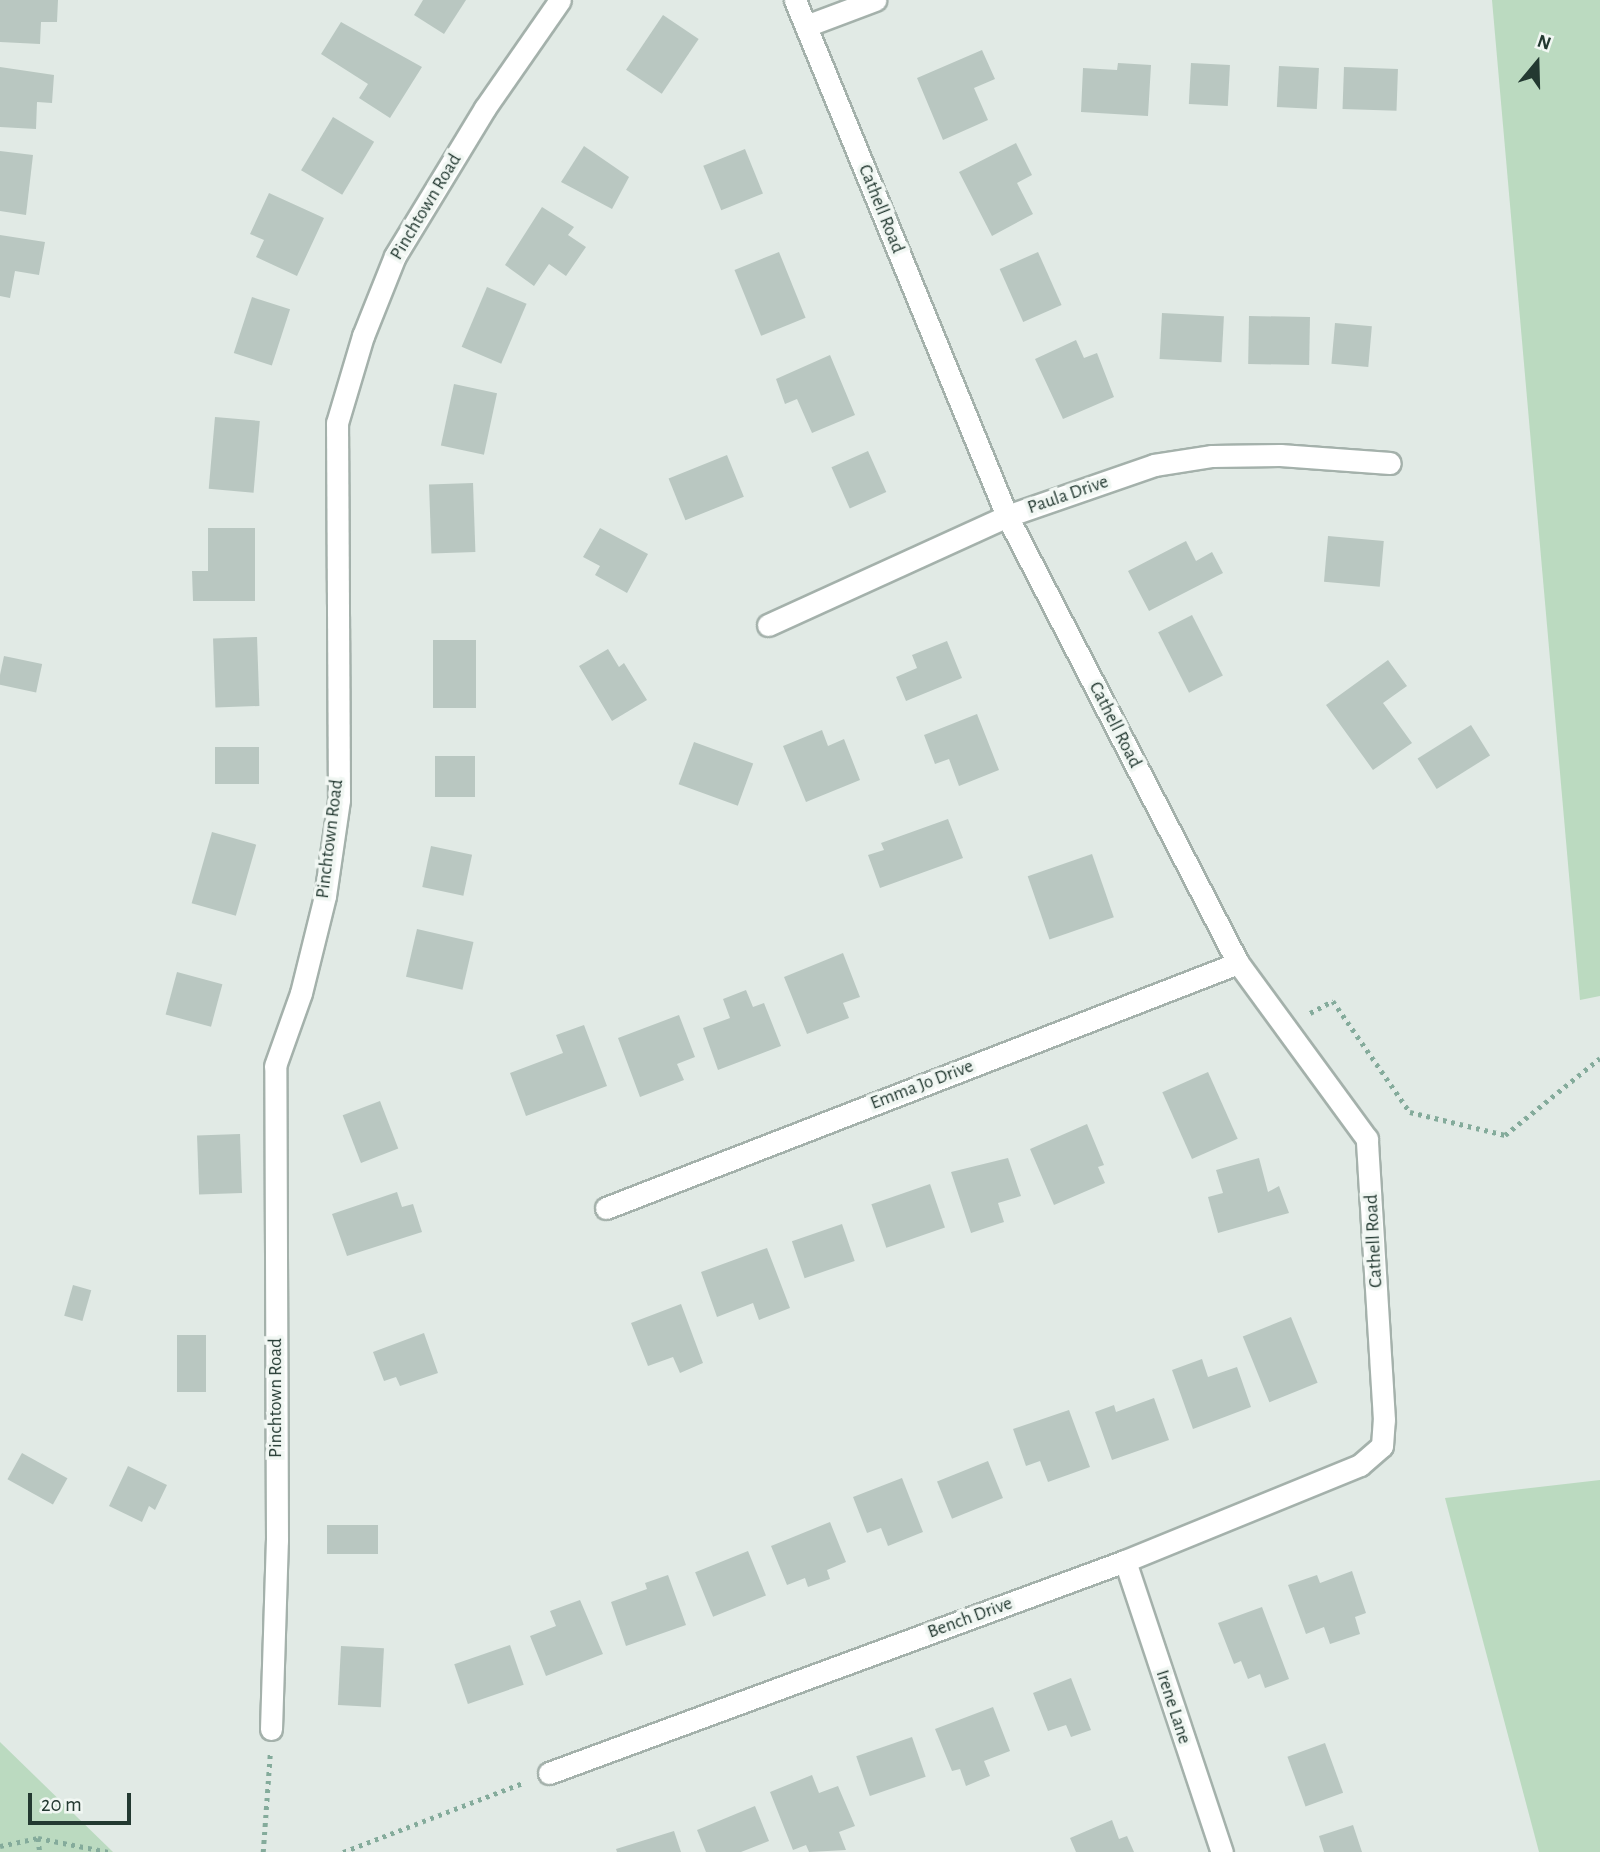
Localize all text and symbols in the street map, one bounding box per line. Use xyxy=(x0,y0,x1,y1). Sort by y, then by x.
north arrow xyxy=(1502,28,1572,98)
text: N xyxy=(1535,32,1553,54)
street label: Pinchtown Road xyxy=(385,150,467,264)
street label: Cathell Road xyxy=(853,161,909,257)
street label: Paula Drive xyxy=(1025,471,1111,519)
street label: Cathell Road xyxy=(1084,678,1146,772)
street label: Pinchtown Road xyxy=(311,778,349,900)
street label: Emma Jo Drive xyxy=(867,1055,977,1115)
street label: Cathell Road xyxy=(1360,1194,1388,1288)
street label: Pinchtown Road xyxy=(265,1338,287,1458)
street label: Bench Drive xyxy=(925,1592,1015,1644)
street label: Irene Lane xyxy=(1150,1667,1196,1747)
scale bar xyxy=(32,1778,135,1822)
text: 20 m xyxy=(41,1794,82,1815)

